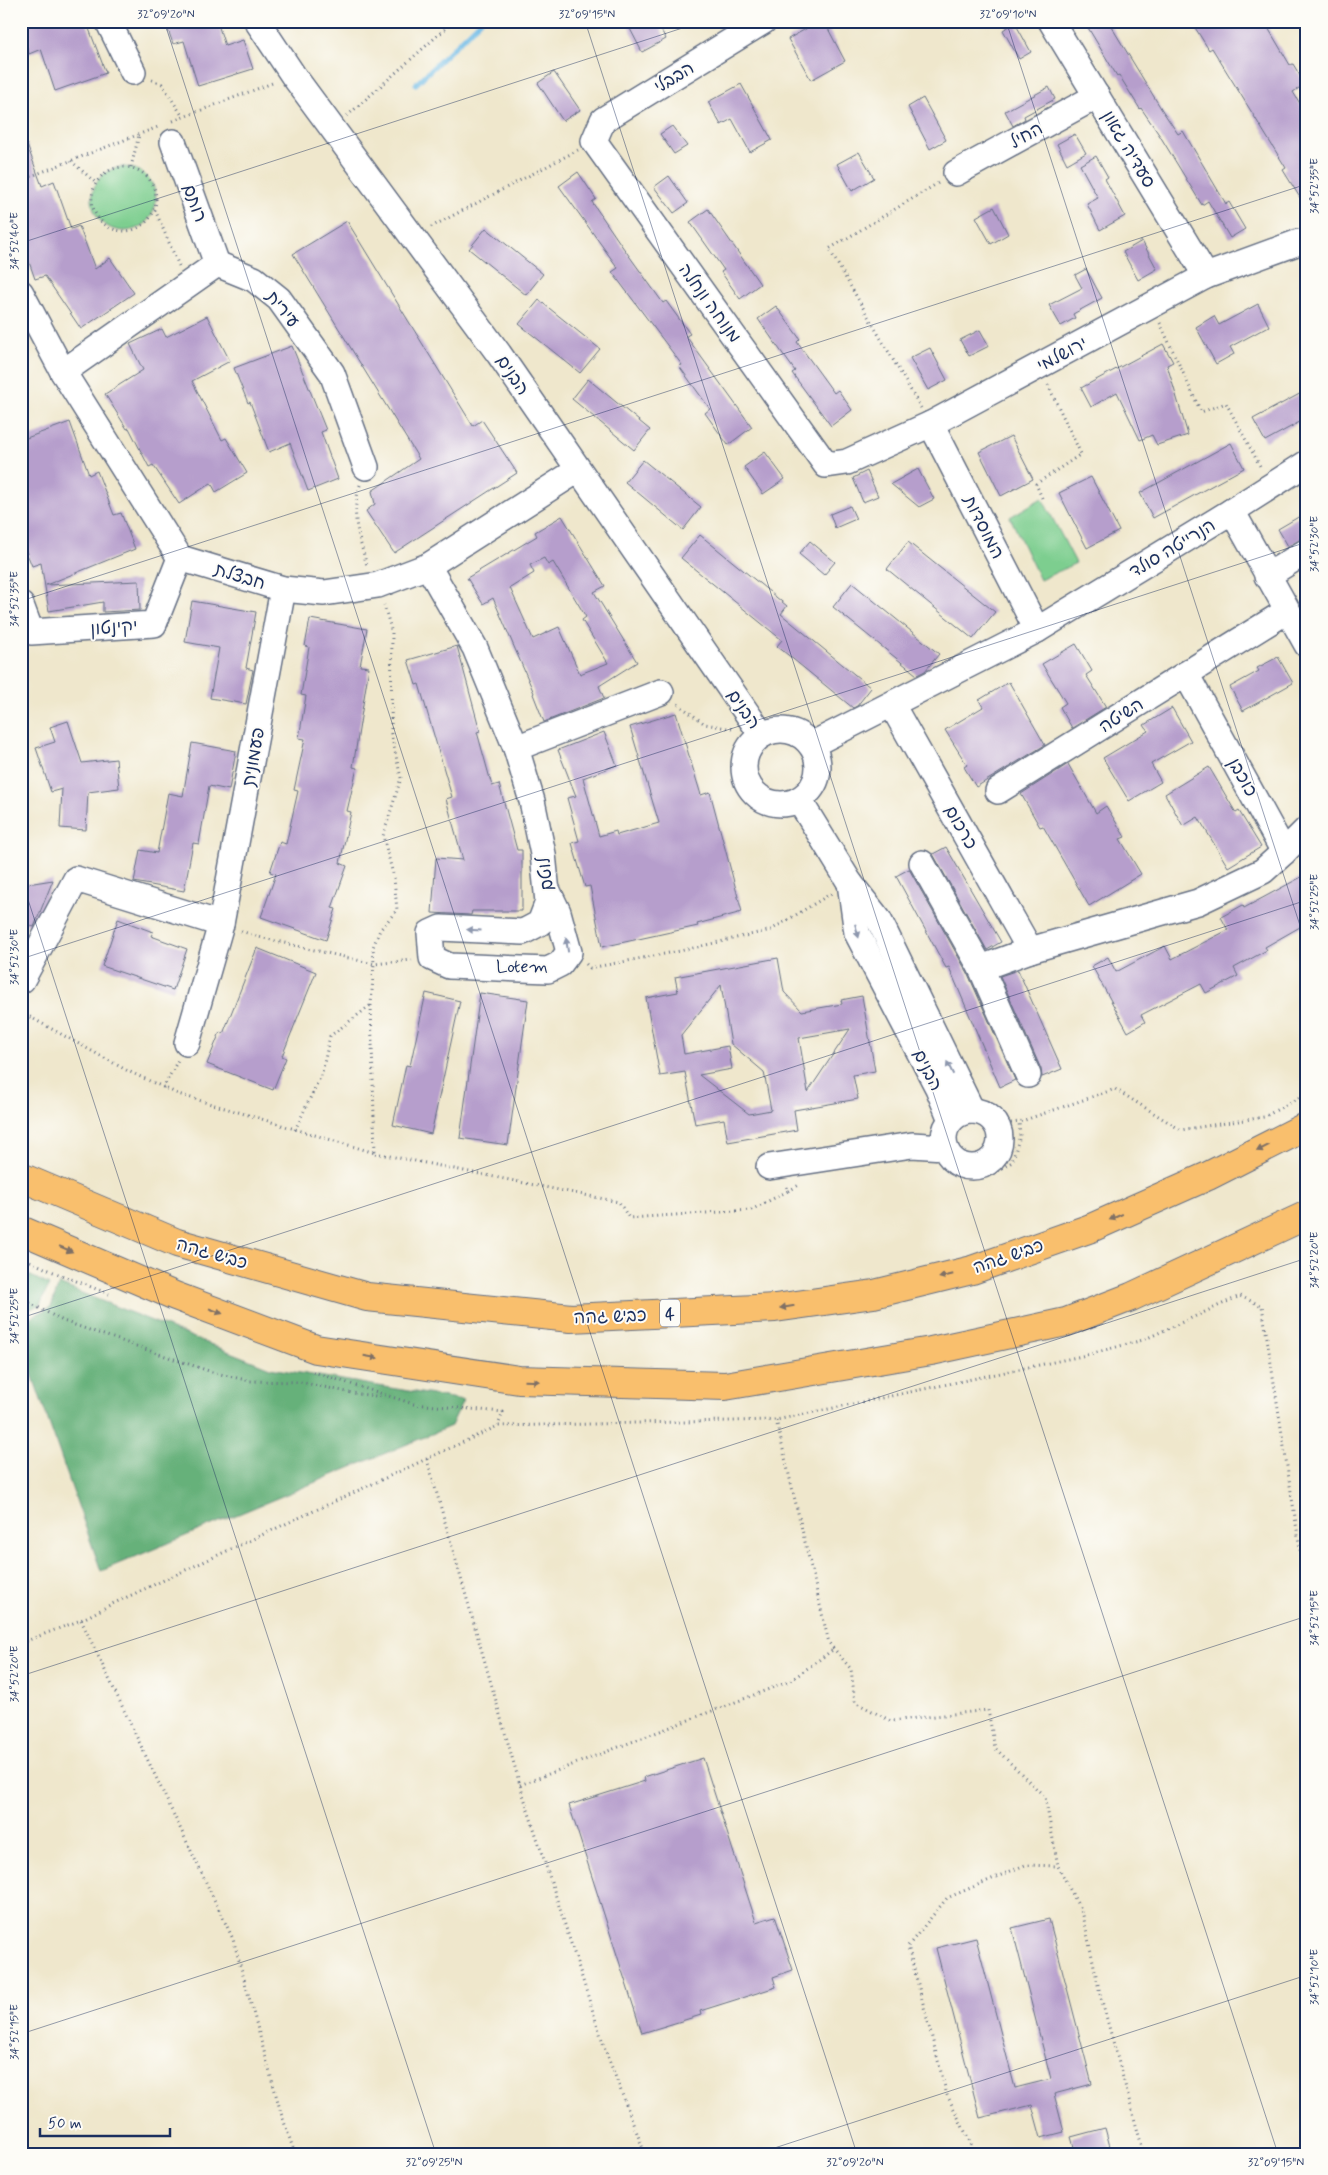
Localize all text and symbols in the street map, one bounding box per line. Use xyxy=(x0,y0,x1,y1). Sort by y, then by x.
text: 32°09'20"N xyxy=(137,7,195,23)
text: 32°09'15"N xyxy=(559,7,615,23)
text: 32°09'10"N xyxy=(980,7,1036,23)
street label: הבבלי xyxy=(650,57,699,99)
street label: סעדיה גאון xyxy=(1096,106,1161,193)
street label: החיל xyxy=(1005,117,1047,155)
text: 34°52'35"E xyxy=(1307,158,1323,214)
street label: רותם xyxy=(176,181,212,226)
text: 34°52'40"E xyxy=(7,212,23,270)
street label: מנוחה ונחלה xyxy=(672,259,746,348)
street label: עירית xyxy=(259,285,305,333)
street label: ירושלמי xyxy=(1033,332,1092,378)
street label: הבנים xyxy=(490,351,534,401)
street label: המוסדות xyxy=(956,491,1009,563)
street label: הנרייטה סולד xyxy=(1125,514,1220,584)
text: 34°52'30"E xyxy=(1307,516,1323,572)
street label: חבצלת xyxy=(210,558,268,596)
text: 34°52'35"E xyxy=(7,571,23,627)
street label: יקינטון xyxy=(90,614,138,642)
street label: הבנים xyxy=(721,685,766,735)
street label: השיטה xyxy=(1095,693,1148,739)
street label: פעמונית xyxy=(237,726,271,789)
street label: כוכבן xyxy=(1222,754,1263,801)
street label: כרכום xyxy=(938,801,982,854)
street label: לוטם xyxy=(532,854,560,892)
text: 34°52'25"E xyxy=(1307,874,1323,930)
one-way arrow xyxy=(854,924,862,939)
one-way arrow xyxy=(466,926,482,934)
text: 34°52'30"E xyxy=(7,929,23,985)
one-way arrow xyxy=(563,936,571,952)
street label: Lotem xyxy=(496,955,548,979)
street label: הבנים xyxy=(906,1045,948,1096)
one-way arrow xyxy=(946,1060,954,1075)
one-way arrow xyxy=(1256,1144,1271,1152)
one-way arrow xyxy=(1109,1213,1123,1221)
street label: כביש גהה xyxy=(173,1232,250,1276)
text: 34°52'20"E xyxy=(1307,1232,1323,1288)
street label: כביש גהה xyxy=(970,1234,1047,1280)
one-way arrow xyxy=(59,1245,73,1253)
one-way arrow xyxy=(939,1272,954,1280)
text: 34°52'25"E xyxy=(7,1288,23,1344)
road number: 4 xyxy=(660,1300,680,1326)
one-way arrow xyxy=(778,1303,794,1311)
street label: כביש גהה xyxy=(573,1304,647,1330)
one-way arrow xyxy=(209,1308,223,1316)
one-way arrow xyxy=(363,1354,379,1362)
one-way arrow xyxy=(524,1377,540,1385)
text: 34°52'15"E xyxy=(1307,1590,1323,1646)
text: 34°52'20"E xyxy=(7,1646,23,1702)
text: 34°52'10"E xyxy=(1307,1949,1323,2005)
text: 34°52'15"E xyxy=(7,2004,23,2060)
scale bar xyxy=(40,2105,170,2137)
text: 50 m xyxy=(48,2114,82,2134)
text: 32°09'25"N xyxy=(406,2155,462,2171)
text: 32°09'20"N xyxy=(826,2155,884,2171)
text: 32°09'15"N xyxy=(1248,2155,1304,2171)

